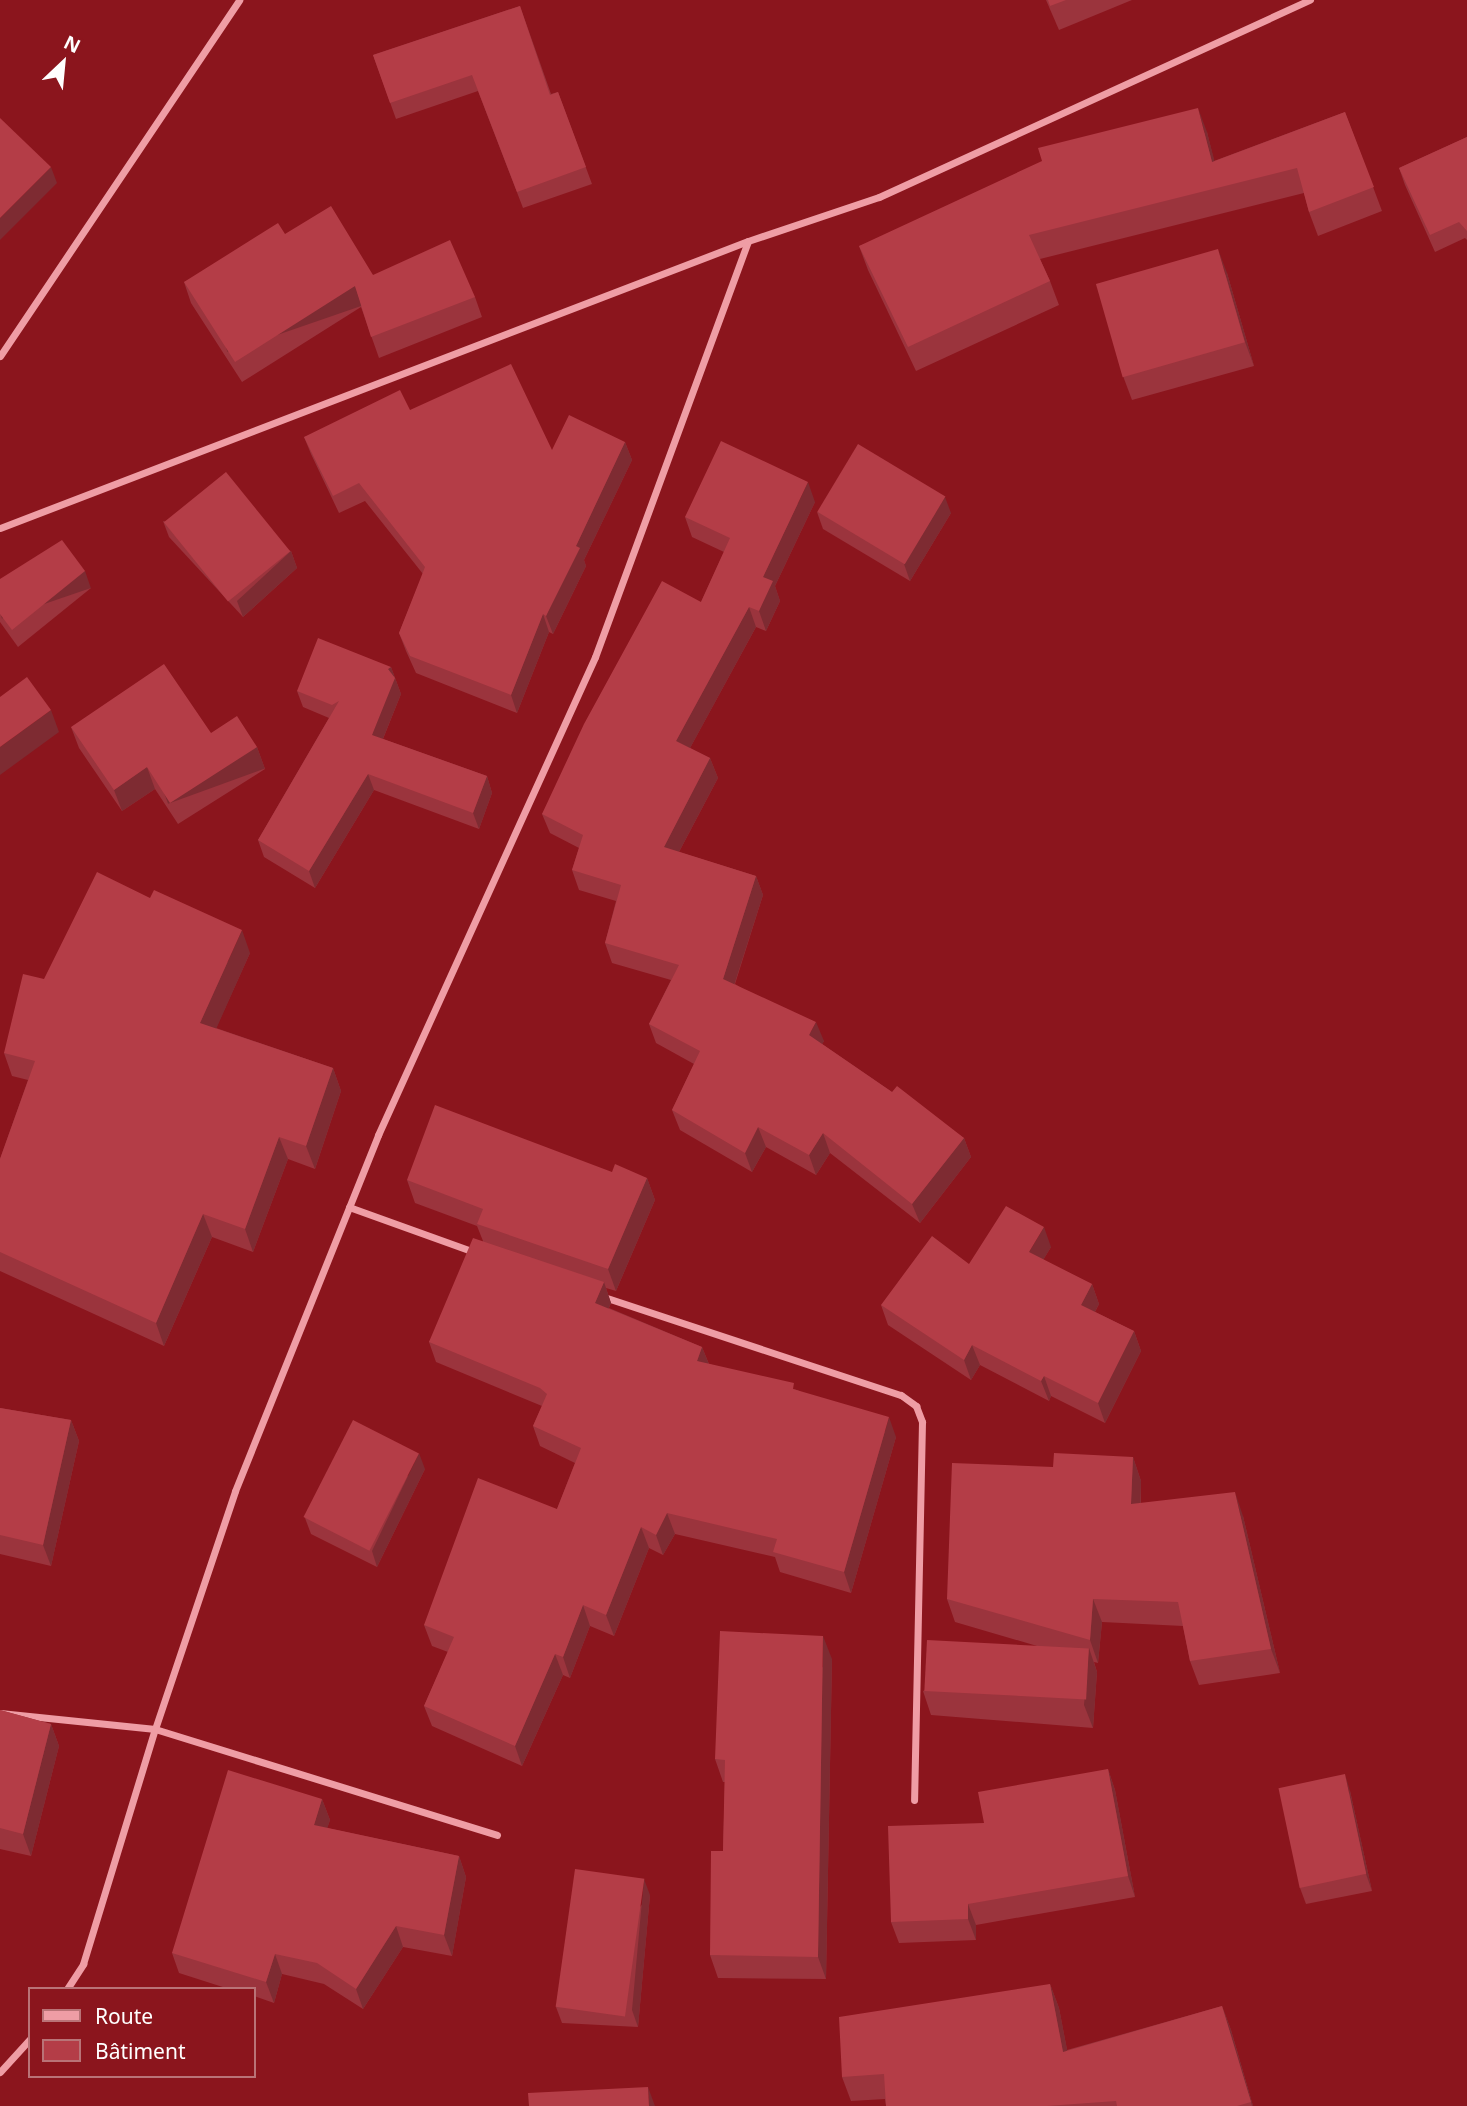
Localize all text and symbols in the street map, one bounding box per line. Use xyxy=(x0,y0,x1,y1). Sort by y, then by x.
north arrow xyxy=(28,28,98,98)
text: N xyxy=(60,29,85,59)
legend xyxy=(28,1987,256,2078)
text: Route xyxy=(95,2002,153,2030)
text: Bâtiment xyxy=(95,2037,185,2065)

